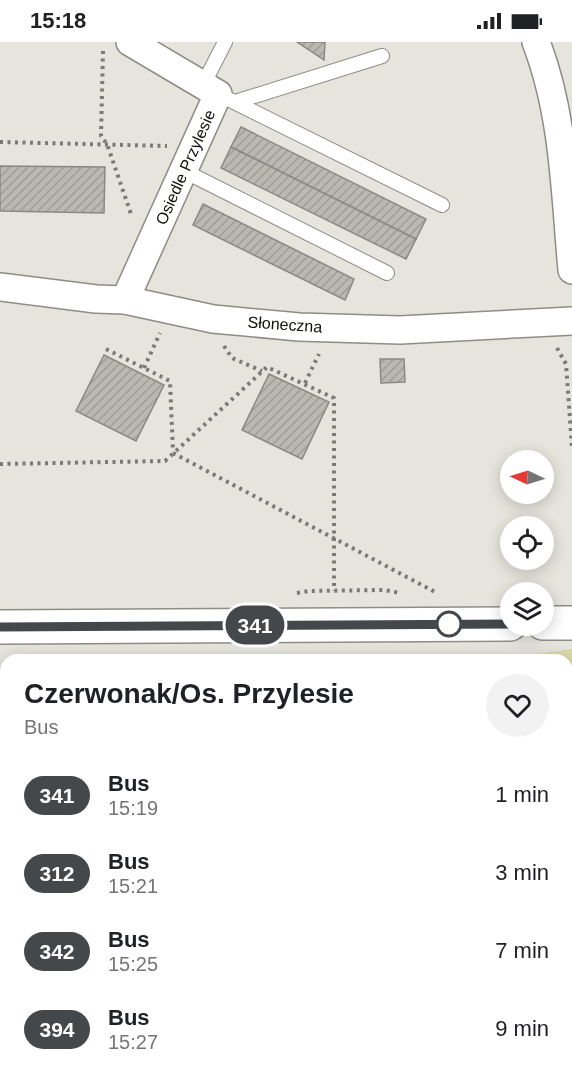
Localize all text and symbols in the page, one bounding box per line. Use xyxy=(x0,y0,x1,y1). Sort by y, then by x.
text: 15:18 xyxy=(30,8,86,33)
street label: Osiedle Przylesie xyxy=(153,107,218,227)
street label: Słoneczna xyxy=(247,313,323,336)
north arrow xyxy=(500,450,554,504)
map controls xyxy=(500,450,554,636)
button: locate xyxy=(500,516,554,570)
button: layers xyxy=(500,582,554,636)
line badge: 341 xyxy=(220,606,290,644)
unlabelled marker xyxy=(436,611,462,637)
text: 341 xyxy=(237,614,273,637)
button: heart xyxy=(486,674,549,737)
text: Czerwonak/Os. Przylesie xyxy=(24,678,354,709)
text: Bus xyxy=(24,716,58,738)
text: Bus xyxy=(108,771,150,796)
text: 1 min xyxy=(495,782,549,807)
text: 341 xyxy=(39,784,75,807)
text: 15:19 xyxy=(108,797,158,819)
text: Bus xyxy=(108,849,150,874)
text: 3 min xyxy=(495,860,549,885)
text: 312 xyxy=(39,862,75,885)
text: 15:21 xyxy=(108,875,158,897)
text: Bus xyxy=(108,927,150,952)
text: 7 min xyxy=(495,938,549,963)
text: 342 xyxy=(39,940,75,963)
text: 15:25 xyxy=(108,953,158,975)
text: Bus xyxy=(108,1005,150,1030)
text: 9 min xyxy=(495,1016,549,1041)
text: 394 xyxy=(39,1018,75,1041)
text: 15:27 xyxy=(108,1031,158,1053)

